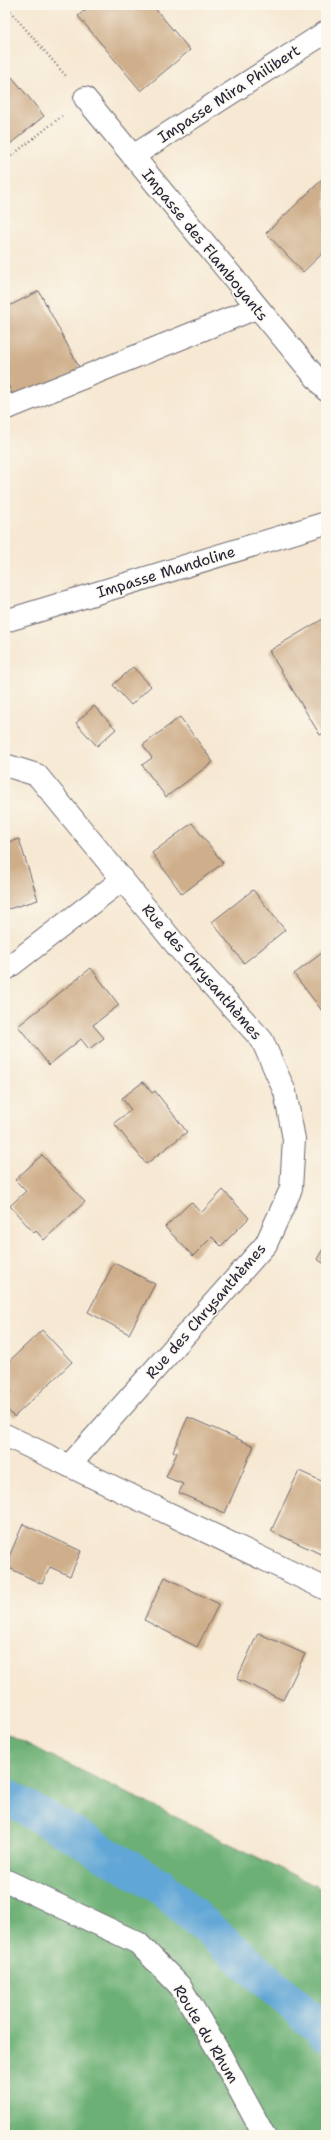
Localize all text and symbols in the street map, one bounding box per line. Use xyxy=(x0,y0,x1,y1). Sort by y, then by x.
street label: Impasse Mira Philibert xyxy=(154,40,304,148)
street label: Impasse des Flamboyants xyxy=(137,165,273,325)
street label: Impasse Mandoline xyxy=(94,541,238,603)
street label: Rue des Chrysanthèmes xyxy=(138,900,266,1044)
street label: Rue des Chrysanthèmes xyxy=(142,1239,270,1383)
street label: Route du Rhum xyxy=(169,1981,243,2087)

